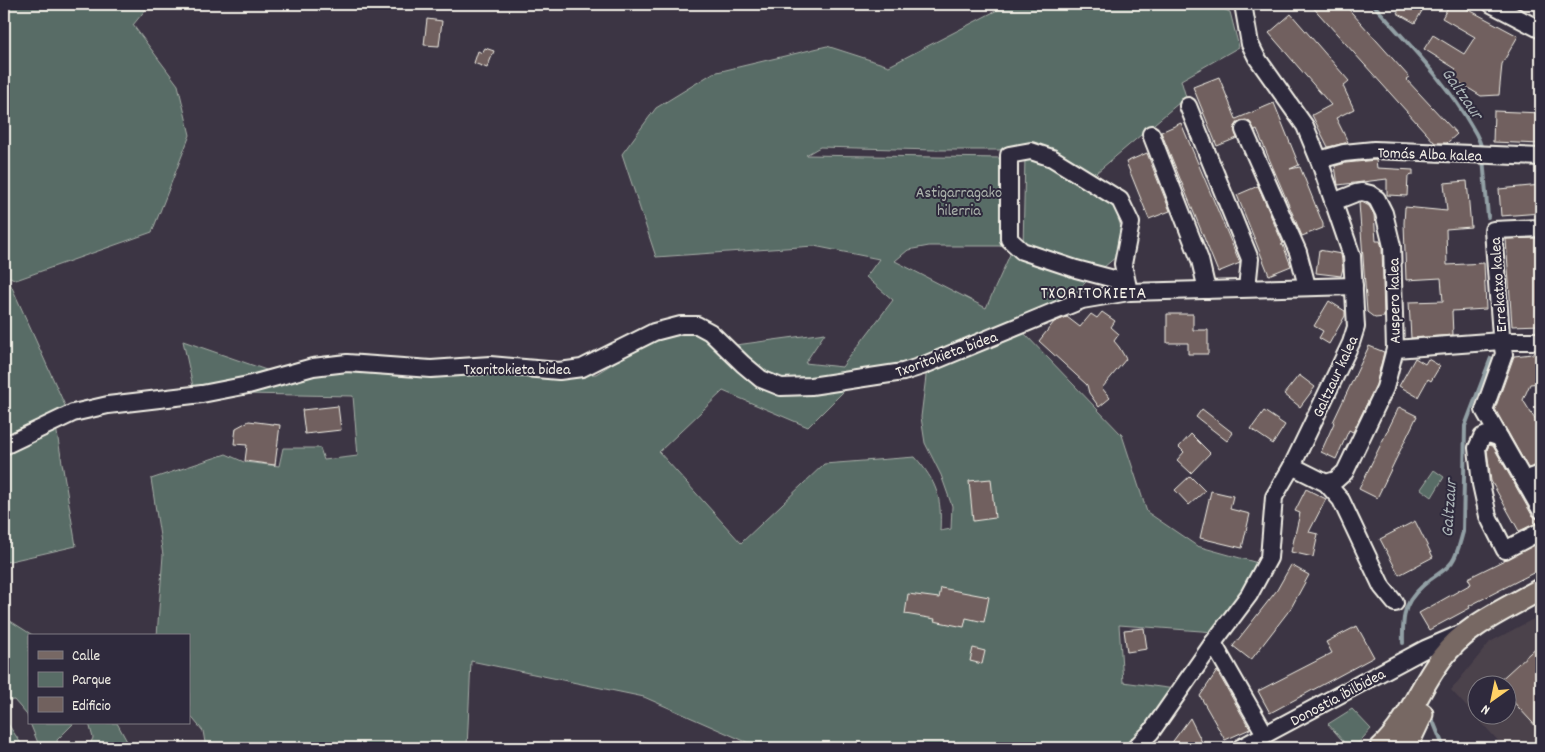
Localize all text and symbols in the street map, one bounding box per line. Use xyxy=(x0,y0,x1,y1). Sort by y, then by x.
water label: Galtzaur xyxy=(1434,63,1489,127)
street label: Tomás Alba kalea xyxy=(1377,142,1483,169)
park label: Astigarragako hilerria xyxy=(916,182,1002,223)
street label: Errekatxo kalea xyxy=(1485,236,1514,333)
street label: Auspero kalea xyxy=(1383,257,1408,344)
district label: TXORITOKIETA xyxy=(1041,282,1147,307)
street label: Txoritokieta bidea xyxy=(893,326,1001,384)
street label: Galtzaur kalea xyxy=(1307,332,1365,422)
street label: Txoritokieta bidea xyxy=(464,359,571,382)
water label: Galtzaur xyxy=(1436,476,1465,538)
legend xyxy=(28,634,190,724)
text: Calle xyxy=(72,646,101,668)
street label: Donostia ibilbidea xyxy=(1286,663,1390,733)
text: Parque xyxy=(72,670,112,692)
north arrow xyxy=(1468,674,1518,724)
text: Edificio xyxy=(72,696,111,718)
text: N xyxy=(1478,699,1494,719)

